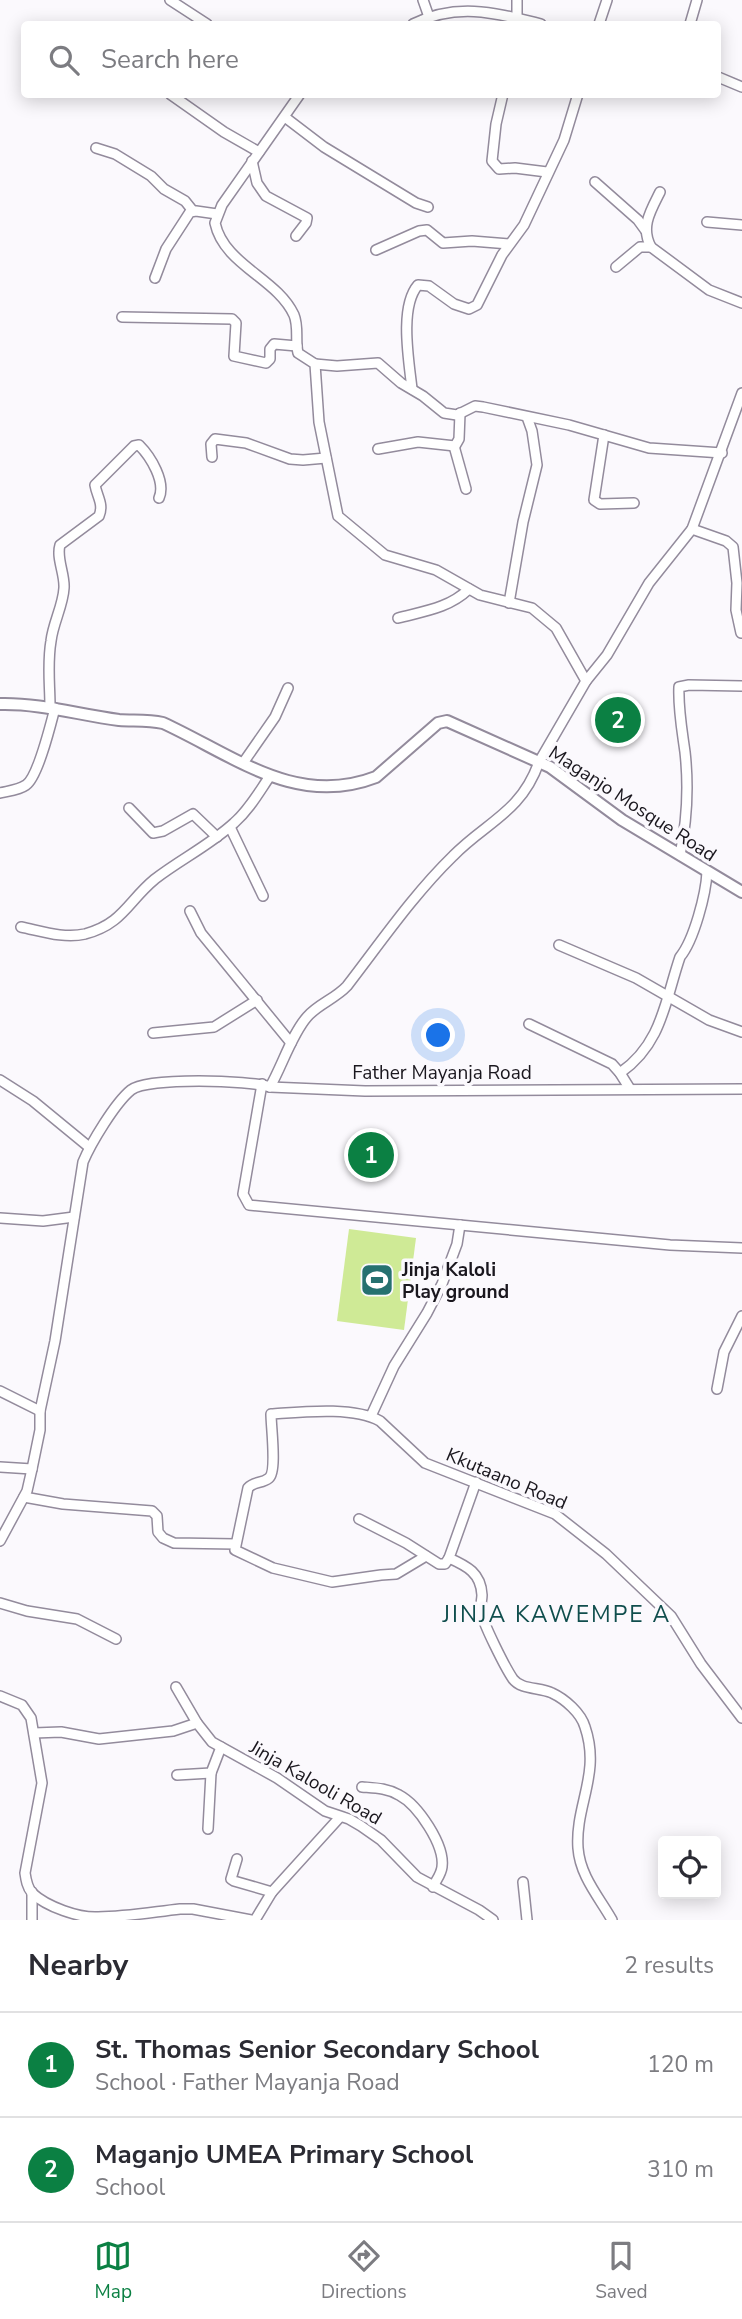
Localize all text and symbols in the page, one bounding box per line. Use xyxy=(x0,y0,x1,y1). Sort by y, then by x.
search box xyxy=(21,21,721,98)
icon: search xyxy=(45,41,83,79)
text: Search here xyxy=(101,42,239,77)
pin: 2 xyxy=(595,694,641,746)
street label: Maganjo Mosque Road xyxy=(544,740,721,868)
your location xyxy=(421,1018,455,1052)
street label: Father Mayanja Road xyxy=(352,1060,532,1086)
pin: 1 xyxy=(348,1129,394,1181)
place label: Jinja Kaloli Play ground xyxy=(401,1257,509,1305)
sports icon: Jinja Kaloli Play ground xyxy=(358,1261,396,1299)
street label: Kkutaano Road xyxy=(442,1442,571,1516)
district label: JINJA KAWEMPE A xyxy=(442,1599,671,1630)
street label: Jinja Kalooli Road xyxy=(244,1734,386,1831)
map controls xyxy=(658,1836,721,1899)
button: locate xyxy=(658,1836,721,1899)
text: Nearby xyxy=(28,1945,128,1986)
text: 2 results xyxy=(624,1950,714,1981)
text: St. Thomas Senior Secondary School xyxy=(95,2032,539,2067)
text: 1 xyxy=(44,2049,58,2080)
text: 120 m xyxy=(647,2049,714,2080)
text: School · Father Mayanja Road xyxy=(95,2067,400,2098)
text: Maganjo UMEA Primary School xyxy=(95,2137,473,2172)
text: 2 xyxy=(44,2154,58,2185)
text: 310 m xyxy=(647,2154,714,2185)
text: School xyxy=(95,2172,165,2203)
tab: Map xyxy=(94,2237,132,2305)
tab: Directions xyxy=(321,2237,407,2305)
tab: Saved xyxy=(595,2237,648,2305)

